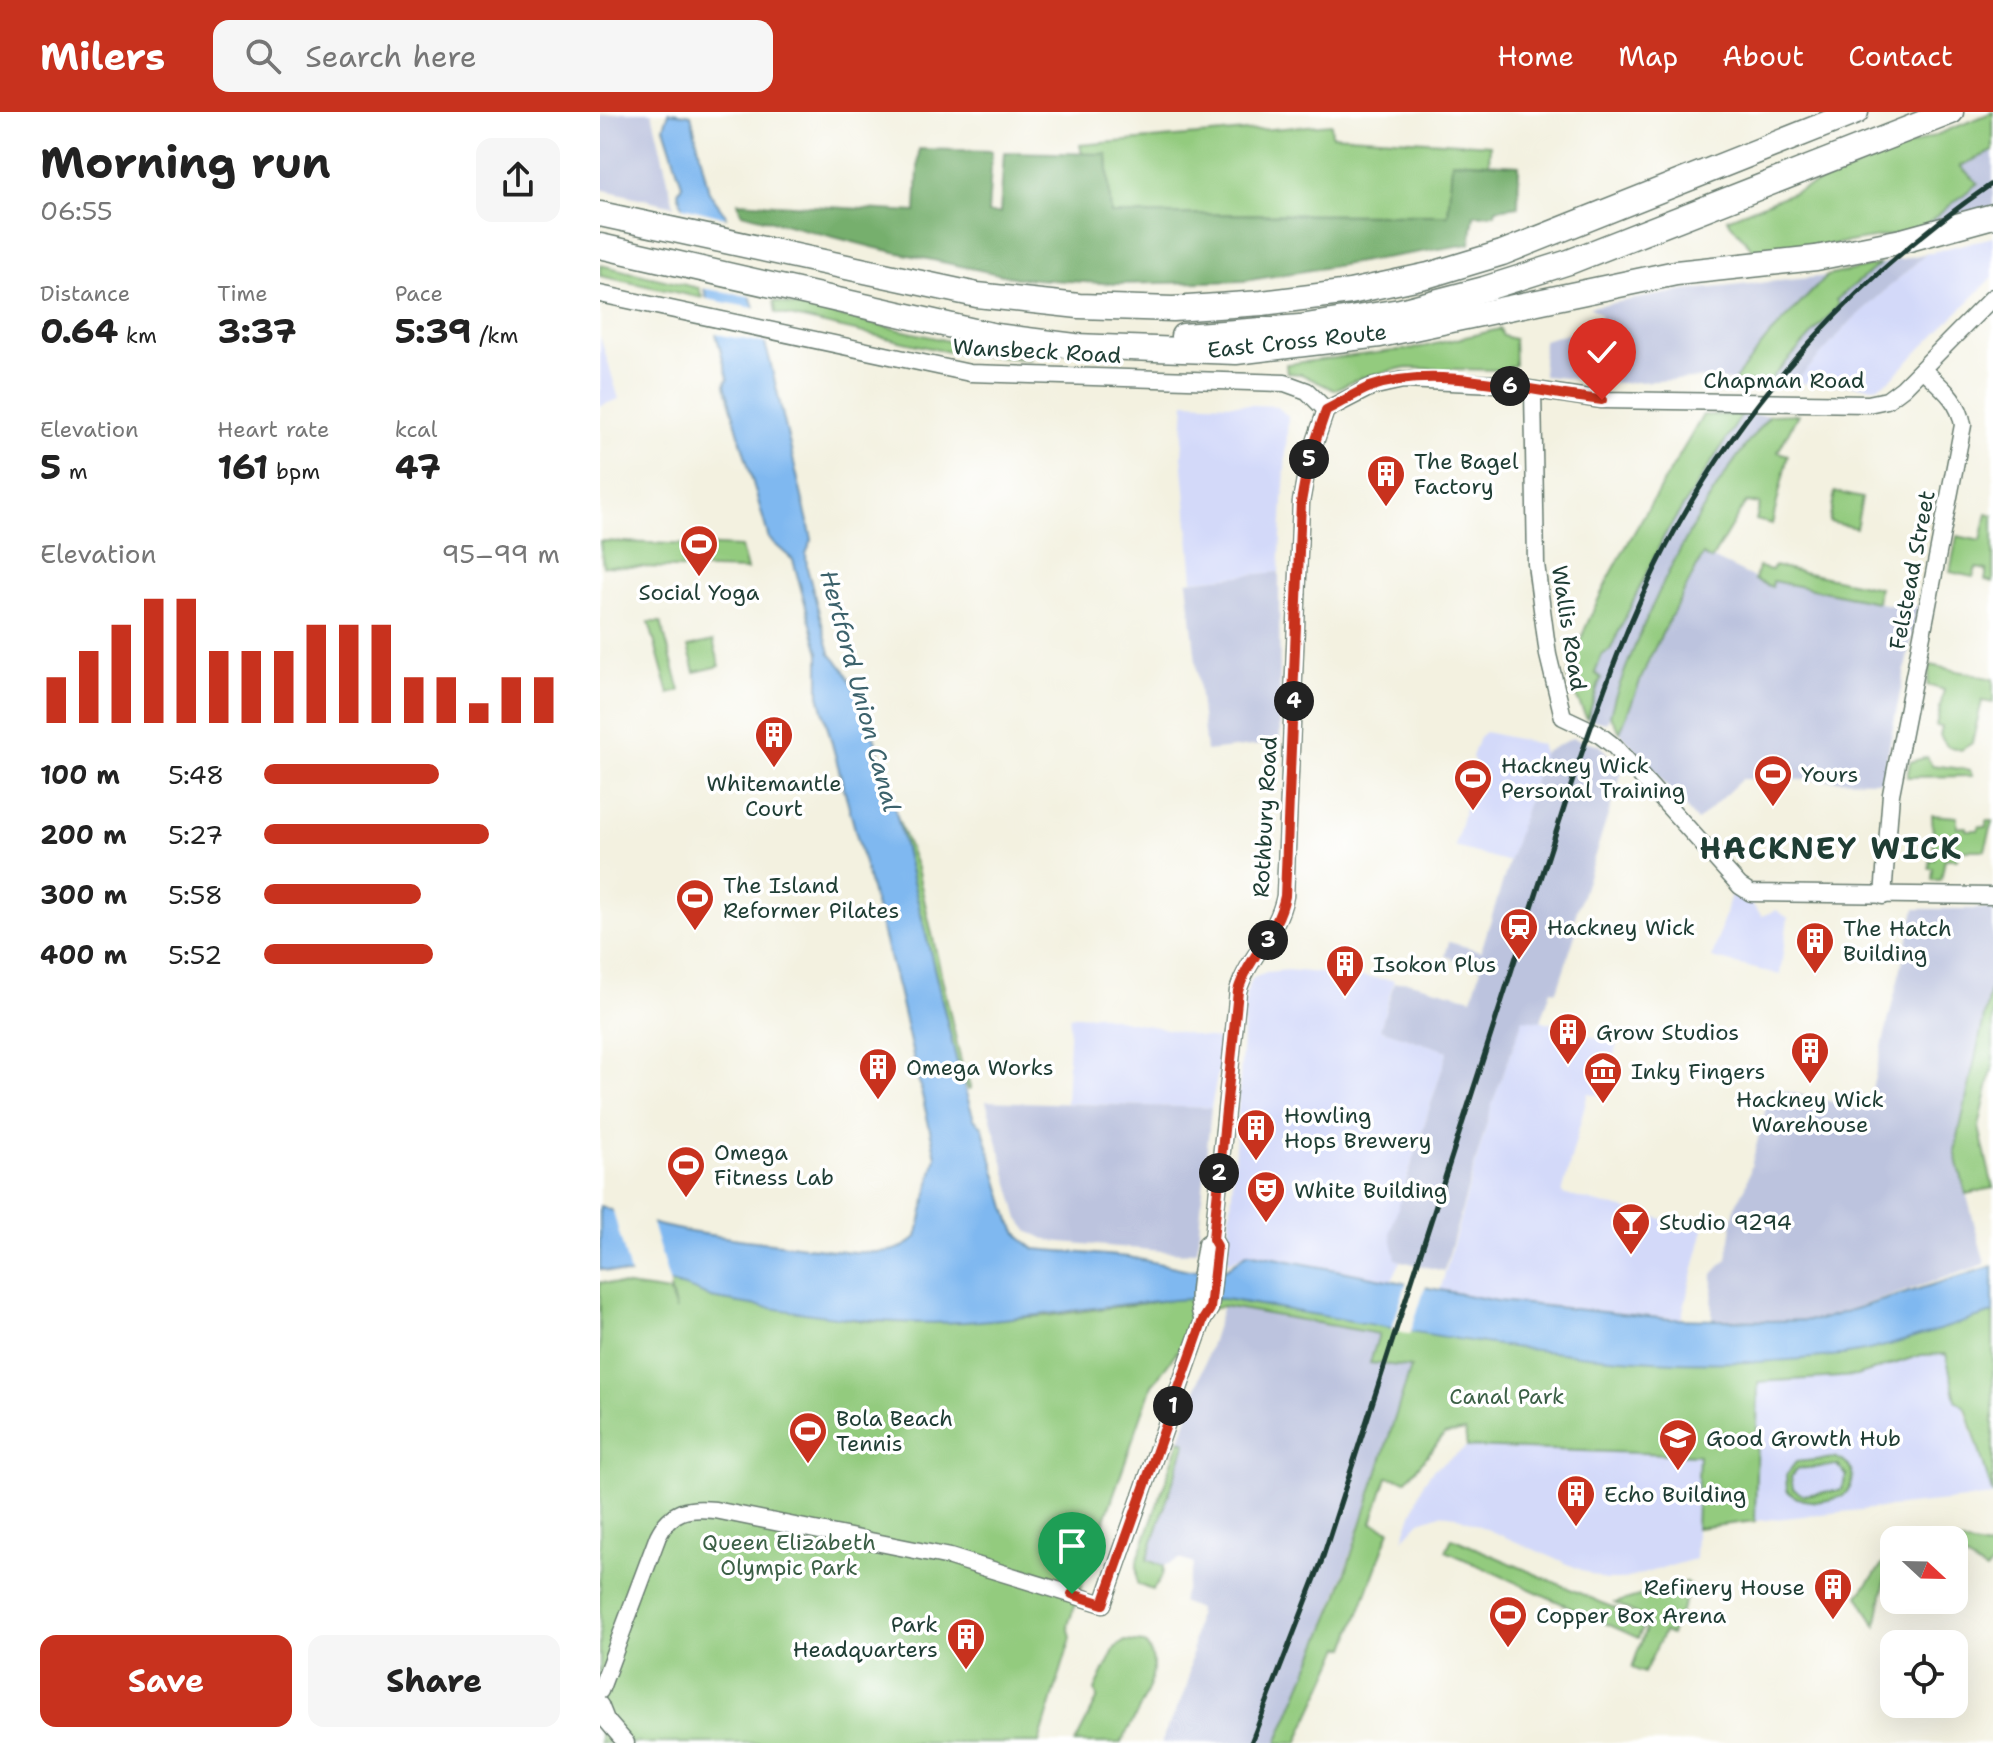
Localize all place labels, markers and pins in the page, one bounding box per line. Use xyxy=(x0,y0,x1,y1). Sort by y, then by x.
pin xyxy=(1568,318,1636,400)
pin: 6 xyxy=(1490,366,1530,406)
pin: 5 xyxy=(1289,439,1329,479)
place label: The Bagel Factory xyxy=(1414,447,1519,501)
building icon: The Bagel Factory xyxy=(1365,453,1407,508)
sports icon: Social Yoga xyxy=(678,523,720,578)
place label: Social Yoga xyxy=(639,578,760,607)
pin: 4 xyxy=(1274,681,1314,721)
building icon: Whitemantle Court xyxy=(753,714,795,769)
place label: Hackney Wick Personal Training xyxy=(1501,751,1685,805)
sports icon: Yours xyxy=(1752,753,1794,808)
sports icon: Hackney Wick Personal Training xyxy=(1452,757,1494,812)
place label: Yours xyxy=(1801,760,1858,789)
place label: Whitemantle Court xyxy=(706,769,842,823)
place label: The Island Reformer Pilates xyxy=(723,871,899,925)
sports icon: The Island Reformer Pilates xyxy=(674,877,716,932)
station icon: Hackney Wick xyxy=(1498,906,1540,961)
place label: Hackney Wick xyxy=(1547,913,1695,942)
place label: The Hatch Building xyxy=(1843,914,1952,968)
pin: 3 xyxy=(1248,920,1288,960)
building icon: The Hatch Building xyxy=(1794,920,1836,975)
building icon: Isokon Plus xyxy=(1324,943,1366,998)
place label: Isokon Plus xyxy=(1373,950,1497,979)
building icon: Grow Studios xyxy=(1547,1011,1589,1066)
place label: Grow Studios xyxy=(1596,1018,1739,1047)
building icon: Hackney Wick Warehouse xyxy=(1789,1030,1831,1085)
building icon: Omega Works xyxy=(857,1046,899,1101)
museum icon: Inky Fingers xyxy=(1582,1050,1624,1105)
place label: Omega Works xyxy=(906,1053,1054,1082)
place label: Inky Fingers xyxy=(1631,1057,1765,1086)
place label: Hackney Wick Warehouse xyxy=(1736,1085,1884,1139)
place label: Howling Hops Brewery xyxy=(1284,1101,1431,1155)
building icon: Howling Hops Brewery xyxy=(1235,1107,1277,1162)
place label: Omega Fitness Lab xyxy=(714,1138,834,1192)
sports icon: Omega Fitness Lab xyxy=(665,1144,707,1199)
pin: 2 xyxy=(1199,1153,1239,1193)
theatre icon: White Building xyxy=(1245,1169,1287,1224)
place label: White Building xyxy=(1294,1176,1447,1205)
bar icon: Studio 9294 xyxy=(1610,1201,1652,1256)
place label: Studio 9294 xyxy=(1659,1208,1792,1237)
pin: 1 xyxy=(1153,1386,1193,1426)
place label: Bola Beach Tennis xyxy=(836,1404,953,1458)
sports icon: Bola Beach Tennis xyxy=(787,1410,829,1465)
school or university icon: Good Growth Hub xyxy=(1657,1417,1699,1472)
place label: Good Growth Hub xyxy=(1706,1424,1901,1453)
building icon: Echo Building xyxy=(1555,1473,1597,1528)
place label: Echo Building xyxy=(1604,1480,1746,1509)
pin xyxy=(1038,1512,1106,1594)
building icon: Refinery House xyxy=(1812,1566,1854,1621)
place label: Refinery House xyxy=(1644,1573,1805,1602)
sports icon: Copper Box Arena xyxy=(1487,1594,1529,1649)
place label: Copper Box Arena xyxy=(1536,1601,1727,1630)
place label: Park Headquarters xyxy=(793,1610,938,1664)
building icon: Park Headquarters xyxy=(945,1616,987,1671)

